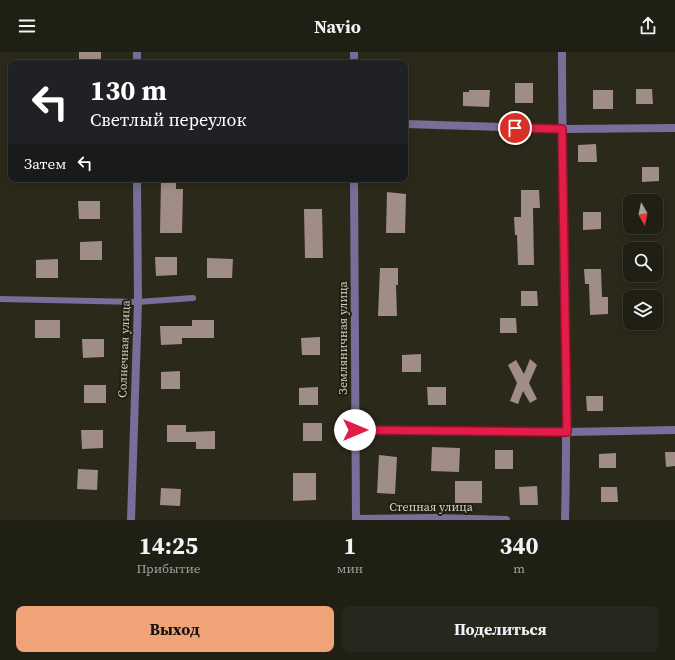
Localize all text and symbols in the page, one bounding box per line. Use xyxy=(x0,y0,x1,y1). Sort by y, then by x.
text: Navio xyxy=(314,14,361,39)
icon: menu xyxy=(16,15,38,37)
icon: share xyxy=(637,15,659,37)
text: 130 m xyxy=(90,71,167,109)
icon: left xyxy=(24,76,76,128)
text: Светлый переулок xyxy=(90,107,246,132)
pin xyxy=(498,111,532,145)
icon: arrive xyxy=(504,117,526,139)
icon: left xyxy=(74,152,96,174)
text: Затем xyxy=(24,153,66,174)
north arrow xyxy=(623,194,663,234)
map controls xyxy=(623,194,663,330)
button: search xyxy=(623,242,663,282)
street label: Земляничная улица xyxy=(335,280,351,395)
button: layers xyxy=(623,290,663,330)
street label: Солнечная улица xyxy=(114,299,134,398)
position arrow xyxy=(334,409,376,451)
street label: Степная улица xyxy=(389,499,474,515)
text: 14:25 xyxy=(139,529,198,562)
text: 1 xyxy=(343,529,356,562)
text: 340 xyxy=(500,529,539,562)
text: Прибытие xyxy=(136,560,200,577)
text: мин xyxy=(337,560,363,577)
text: m xyxy=(513,560,525,577)
button: Выход xyxy=(16,606,334,652)
button: Поделиться xyxy=(342,606,659,652)

